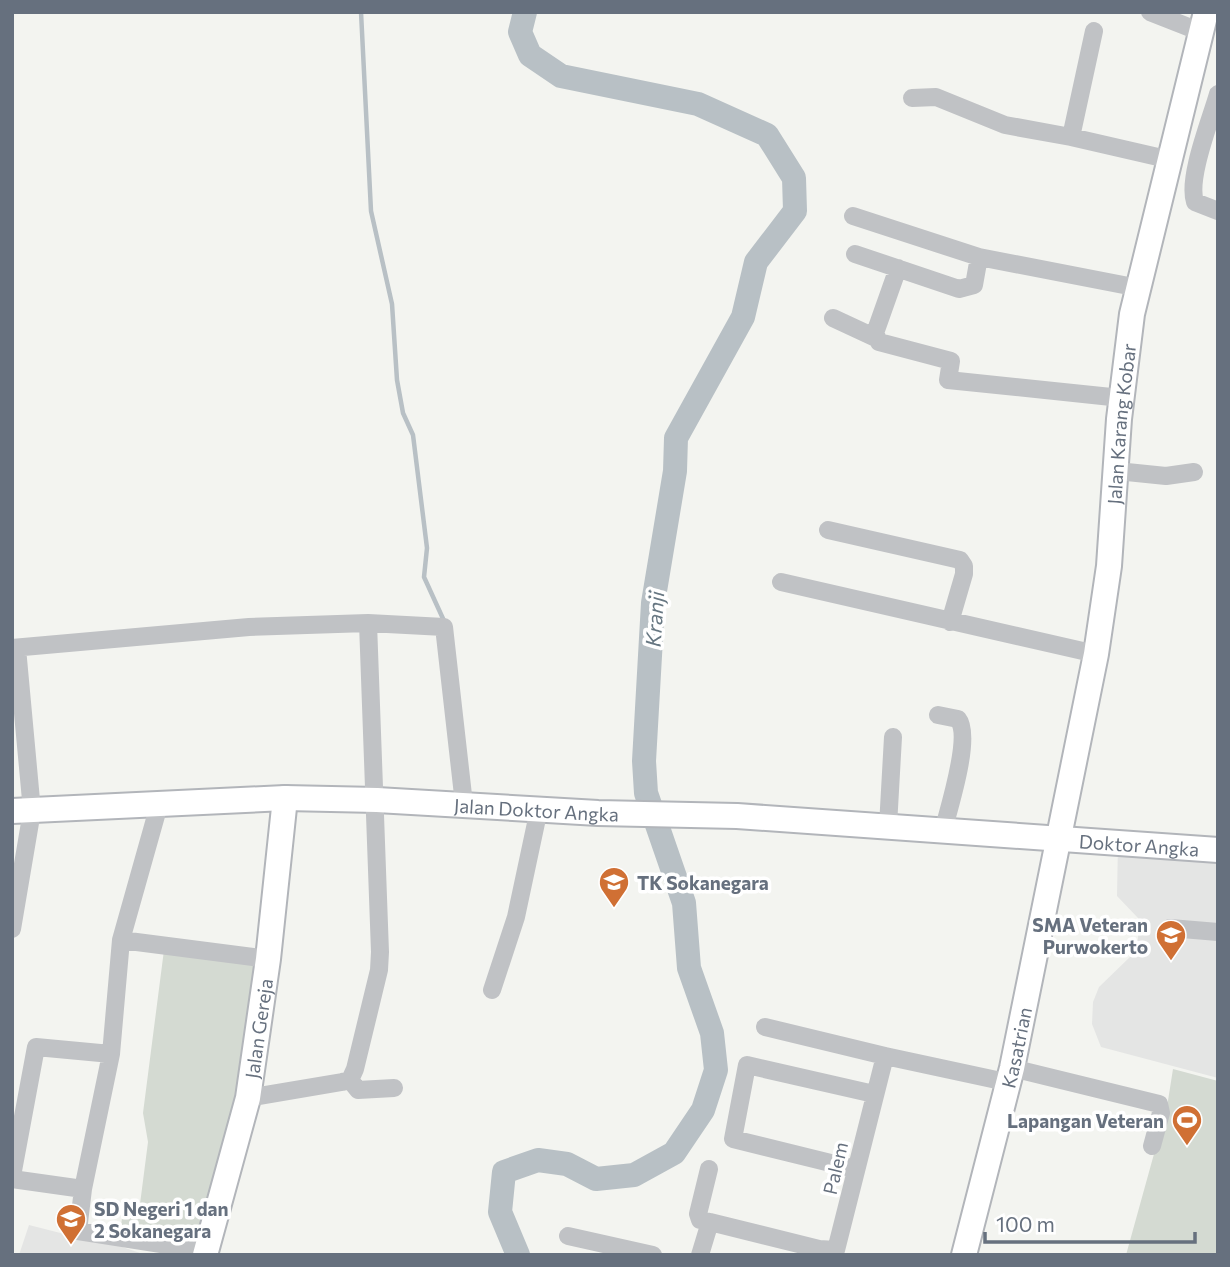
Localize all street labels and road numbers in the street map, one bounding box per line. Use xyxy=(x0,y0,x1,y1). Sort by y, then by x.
street label: Jalan Karang Kobar xyxy=(1102,342,1140,505)
street label: Jalan Doktor Angka xyxy=(453,793,619,825)
street label: Doktor Angka xyxy=(1078,829,1200,860)
street label: Jalan Gereja xyxy=(239,977,277,1080)
street label: Kasatrian xyxy=(996,1005,1036,1090)
street label: Palem xyxy=(818,1139,852,1197)

